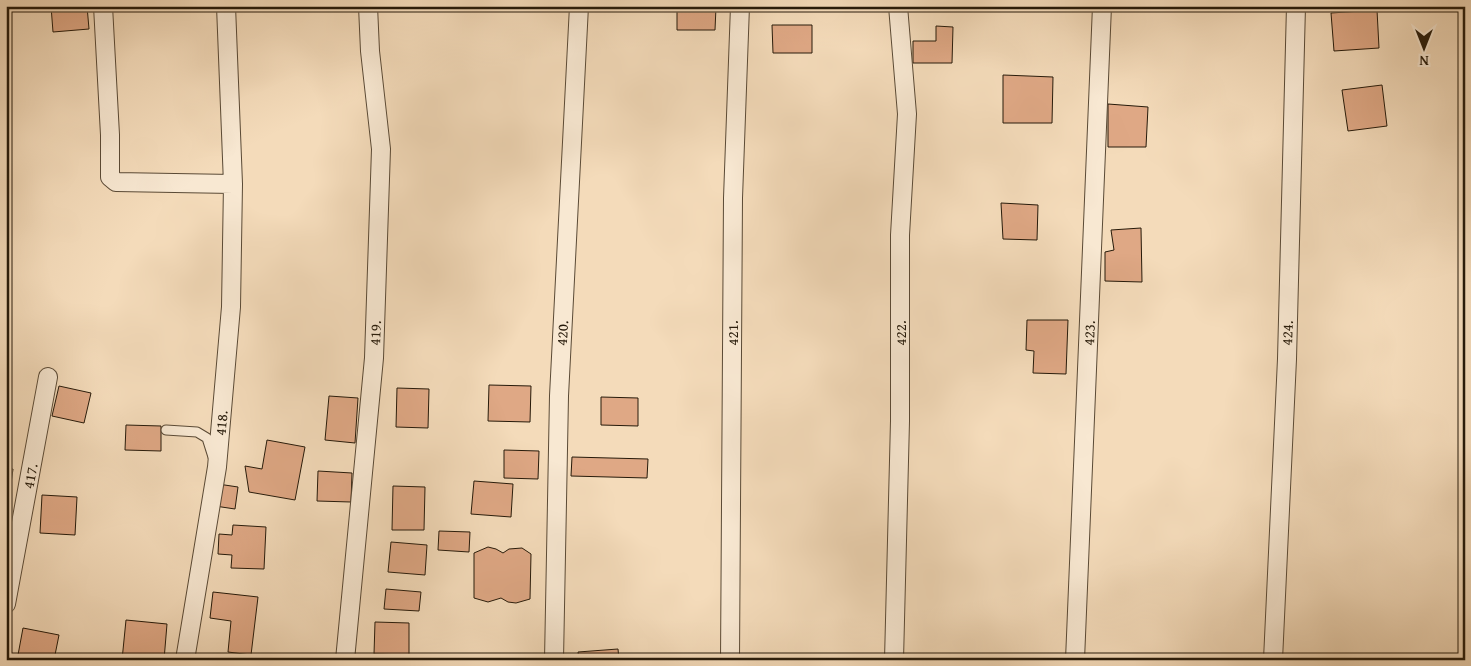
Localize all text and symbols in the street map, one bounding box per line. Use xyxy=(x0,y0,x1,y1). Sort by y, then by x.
north arrow xyxy=(1398,22,1448,72)
text: N xyxy=(1419,51,1429,71)
street label: 419. xyxy=(364,320,386,346)
street label: 420. xyxy=(551,320,573,346)
street label: 421. xyxy=(722,320,743,346)
street label: 422. xyxy=(890,320,911,346)
street label: 423. xyxy=(1078,320,1100,346)
street label: 424. xyxy=(1276,320,1298,346)
street label: 418. xyxy=(209,409,233,437)
street label: 417. xyxy=(17,462,43,490)

